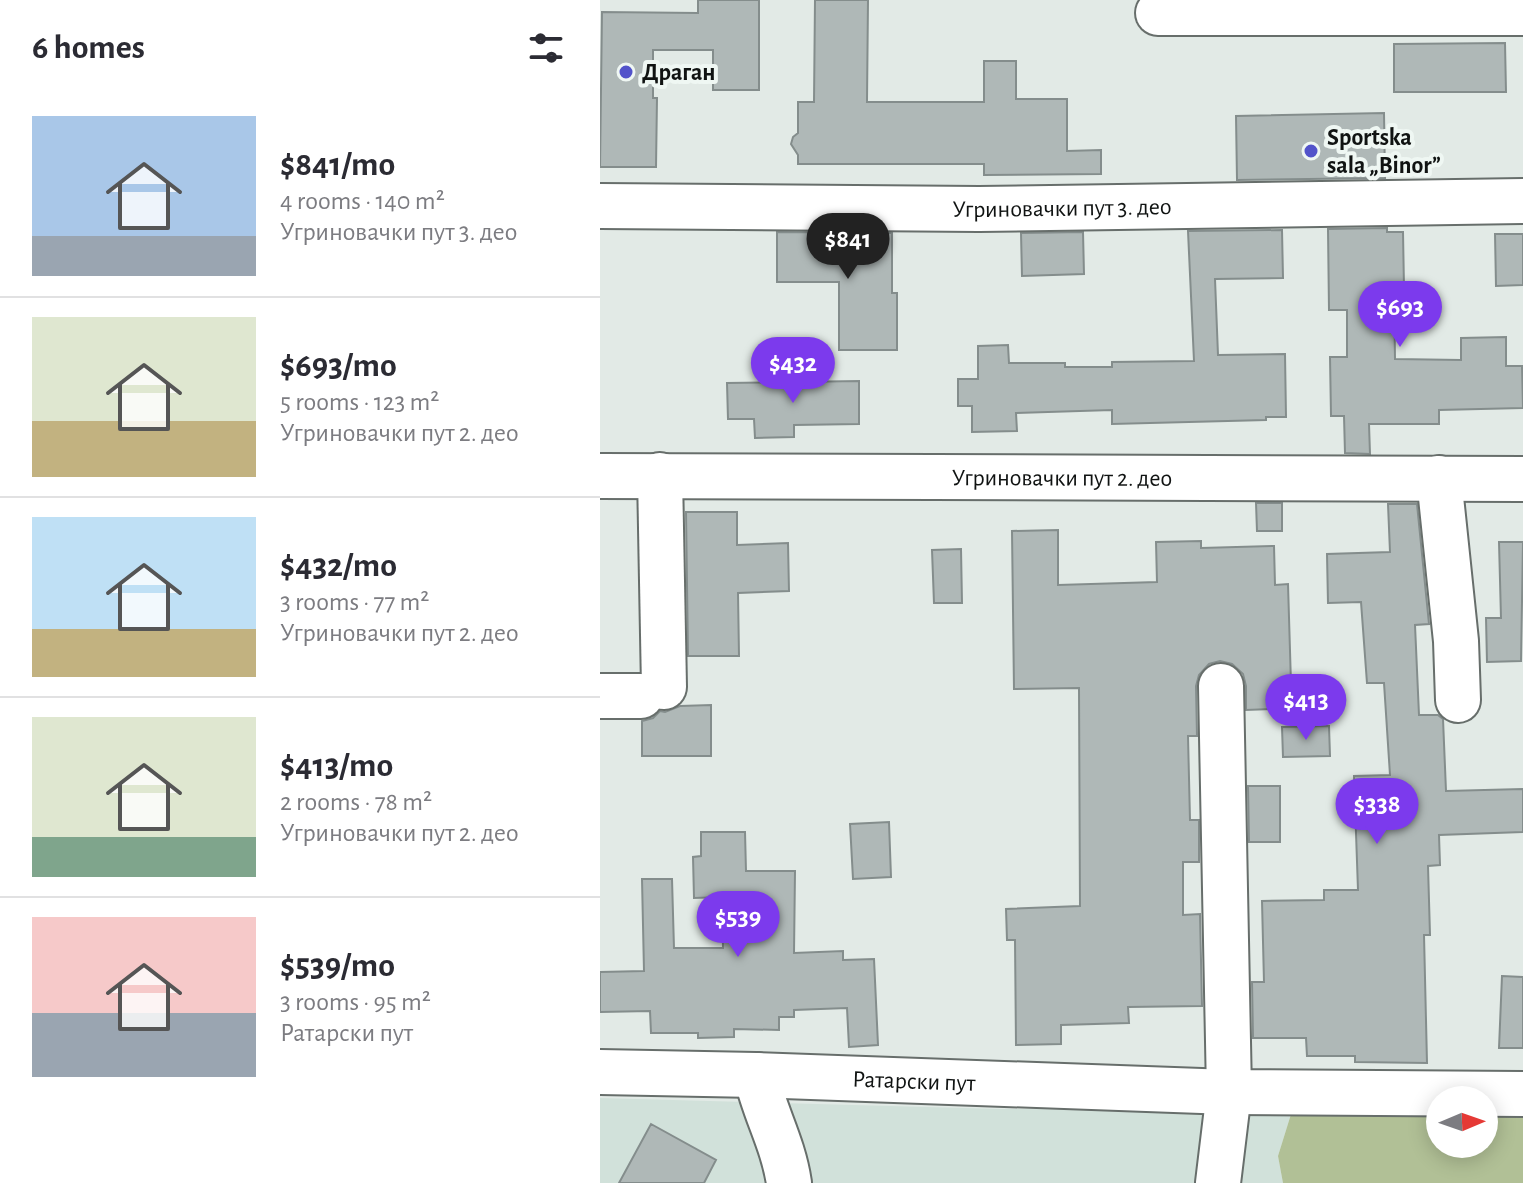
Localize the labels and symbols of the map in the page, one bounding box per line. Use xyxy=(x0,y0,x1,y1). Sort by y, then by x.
place label: Драган xyxy=(642,61,716,85)
marker: Драган xyxy=(617,63,635,81)
place label: Sportska sala „Binor” xyxy=(1327,126,1441,178)
marker: Sportska sala „Binor” xyxy=(1302,142,1320,160)
street label: Угриновачки пут 3. део xyxy=(952,195,1172,222)
pin: $841 xyxy=(801,213,895,281)
pin: $693 xyxy=(1353,281,1447,349)
pin: $432 xyxy=(746,337,840,405)
street label: Угриновачки пут 2. део xyxy=(952,466,1172,491)
pin: $413 xyxy=(1259,674,1353,742)
pin: $338 xyxy=(1330,778,1424,846)
pin: $539 xyxy=(691,891,785,959)
street label: Ратарски пут xyxy=(852,1067,976,1096)
north arrow xyxy=(1426,1086,1498,1158)

